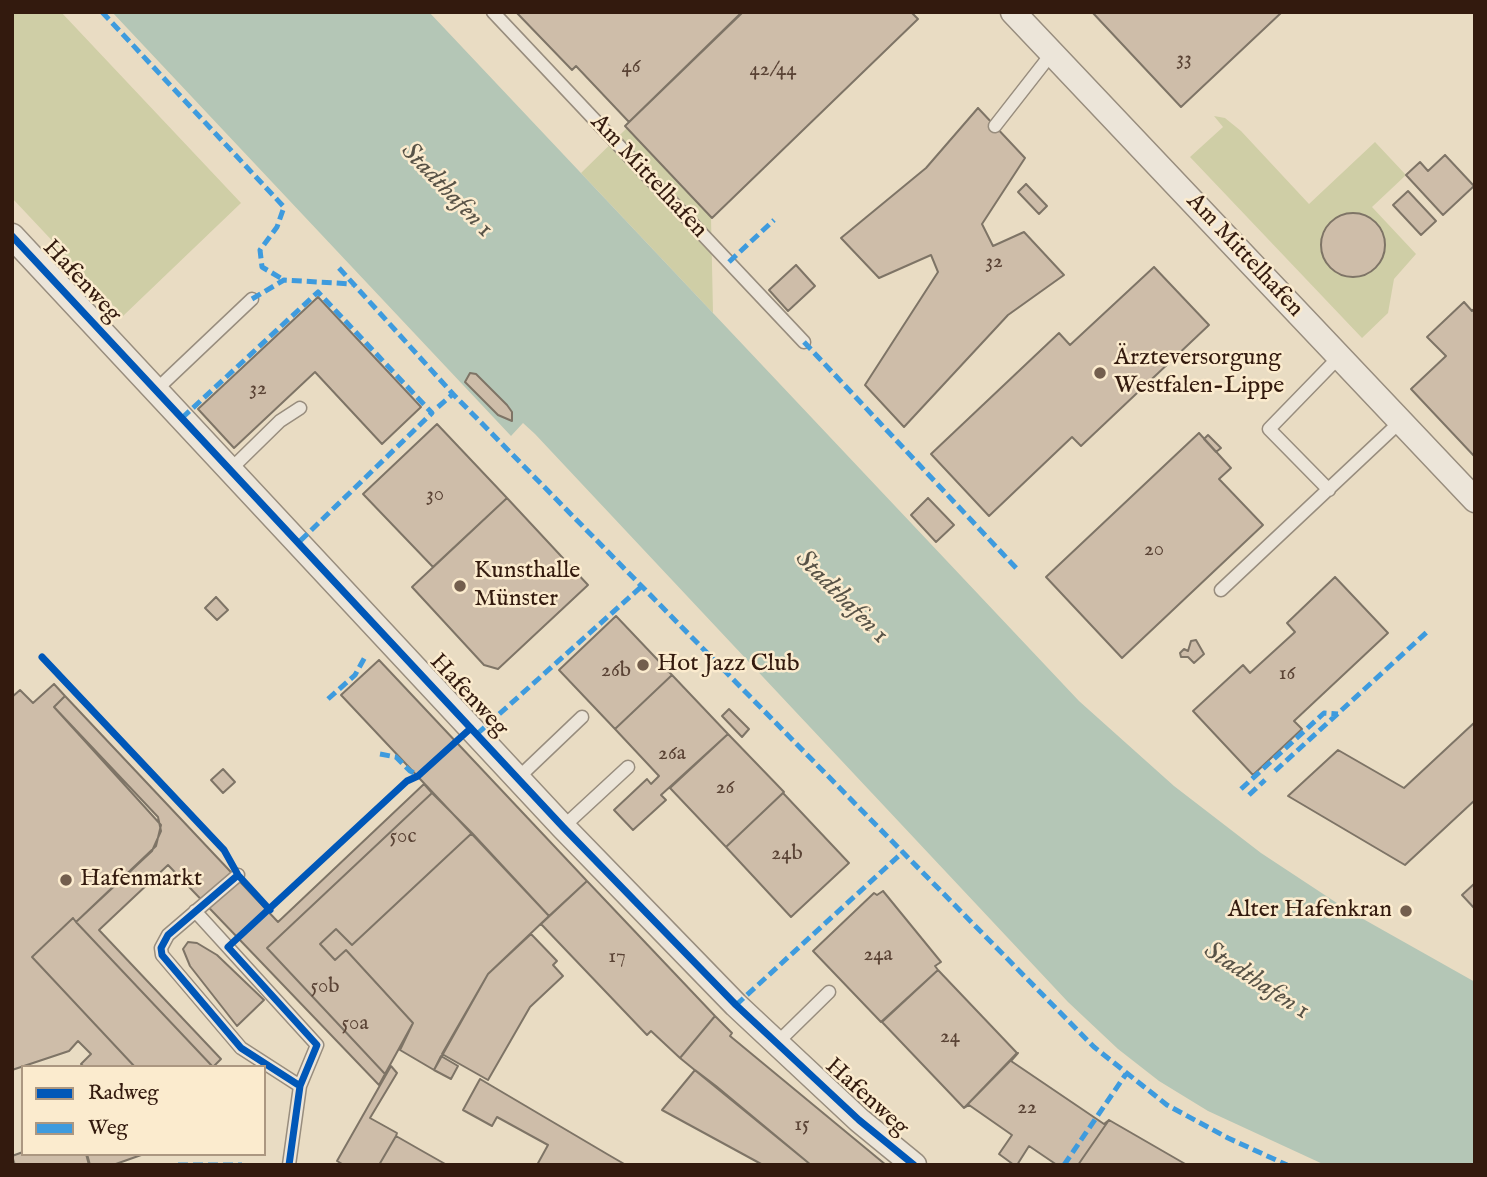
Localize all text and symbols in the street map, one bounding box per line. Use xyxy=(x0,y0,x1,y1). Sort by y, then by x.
house number: 33 xyxy=(1176,47,1192,73)
house number: 46 xyxy=(621,55,641,81)
house number: 42/44 xyxy=(749,58,797,84)
street label: Am Mittelhafen xyxy=(583,109,713,245)
water label: Stadthafen 1 xyxy=(393,137,499,245)
street label: Am Mittelhafen xyxy=(1179,188,1309,324)
street label: Hafenweg xyxy=(35,235,127,329)
house number: 32 xyxy=(985,250,1003,276)
place label: Ärzteversorgung Westfalen-Lippe xyxy=(1114,345,1284,401)
marker: Ärzteversorgung Westfalen-Lippe xyxy=(1092,365,1108,381)
house number: 32 xyxy=(249,377,267,403)
house number: 30 xyxy=(426,483,444,509)
house number: 20 xyxy=(1144,538,1164,564)
water label: Stadthafen 1 xyxy=(787,544,895,652)
place label: Kunsthalle Münster xyxy=(474,558,580,614)
marker: Kunsthalle Münster xyxy=(452,578,468,594)
street label: Hafenweg xyxy=(422,649,514,743)
place label: Hot Jazz Club xyxy=(657,651,800,679)
marker: Hot Jazz Club xyxy=(635,657,651,673)
house number: 26b xyxy=(601,659,631,685)
house number: 16 xyxy=(1279,662,1295,688)
house number: 26a xyxy=(658,742,686,768)
house number: 26 xyxy=(716,776,734,802)
house number: 50c xyxy=(390,825,416,851)
house number: 24b xyxy=(771,842,803,868)
place label: Hafenmarkt xyxy=(80,866,202,894)
marker: Hafenmarkt xyxy=(58,872,74,888)
place label: Alter Hafenkran xyxy=(1228,897,1392,925)
marker: Alter Hafenkran xyxy=(1398,903,1414,919)
water label: Stadthafen 1 xyxy=(1197,936,1315,1028)
house number: 24a xyxy=(863,943,893,969)
house number: 17 xyxy=(608,945,626,971)
house number: 50b xyxy=(310,975,340,1001)
house number: 50a xyxy=(342,1012,368,1038)
house number: 24 xyxy=(940,1025,960,1051)
street label: Hafenweg xyxy=(818,1053,914,1143)
legend xyxy=(21,1065,266,1156)
text: Radweg xyxy=(88,1080,159,1107)
house number: 22 xyxy=(1017,1096,1037,1122)
house number: 15 xyxy=(794,1113,810,1139)
text: Weg xyxy=(88,1115,128,1142)

